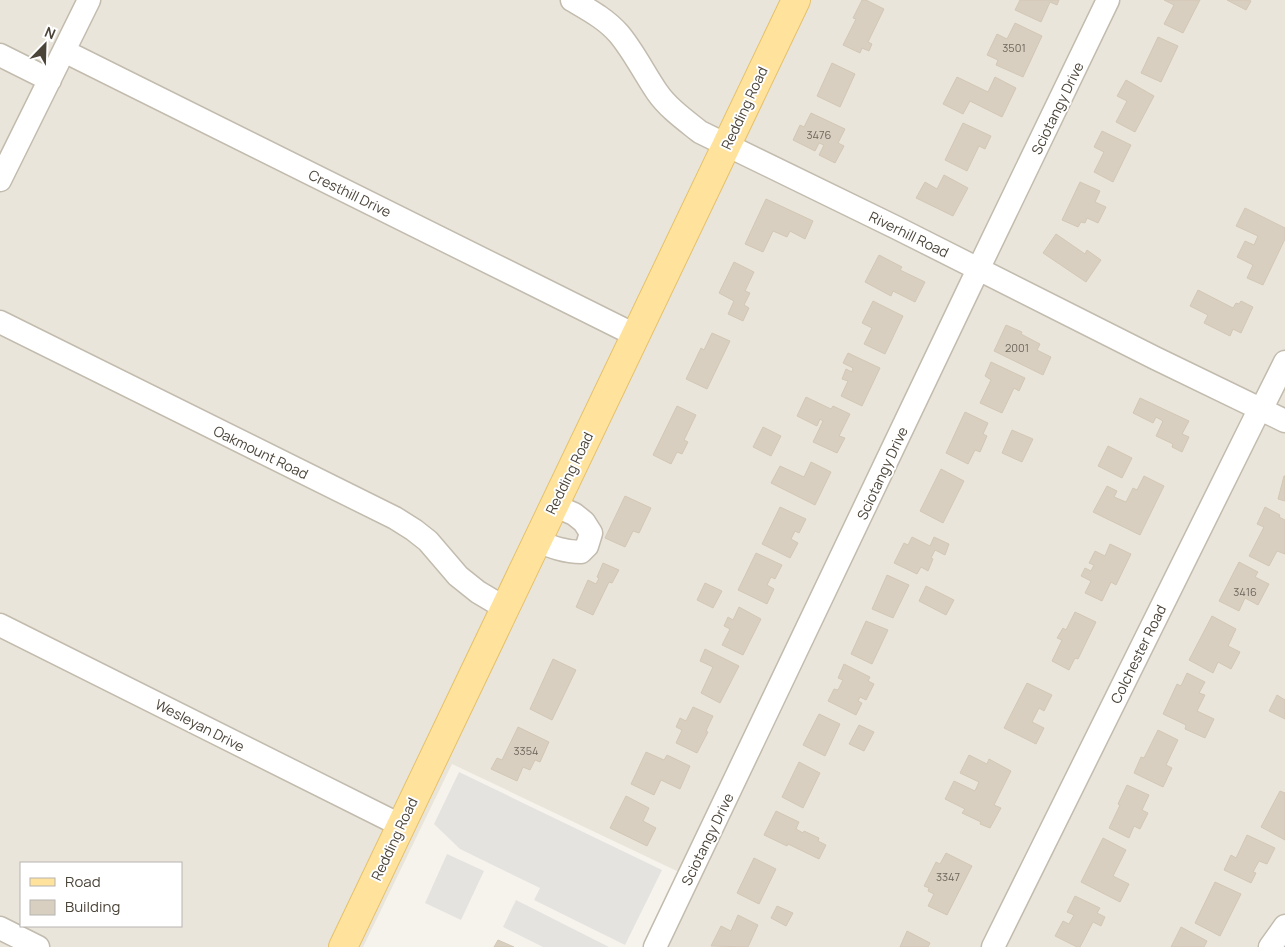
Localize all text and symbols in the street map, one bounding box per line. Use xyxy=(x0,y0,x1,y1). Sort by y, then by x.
north arrow xyxy=(20,20,70,70)
text: N xyxy=(42,22,59,43)
house number: 3501 xyxy=(1002,40,1026,55)
street label: Sciotangy Drive xyxy=(1026,59,1088,157)
street label: Redding Road xyxy=(716,63,772,153)
house number: 3476 xyxy=(807,127,832,142)
street label: Cresthill Drive xyxy=(306,165,394,221)
street label: Riverhill Road xyxy=(866,207,952,261)
house number: 2001 xyxy=(1005,340,1029,355)
street label: Oakmount Road xyxy=(210,421,312,483)
street label: Sciotangy Drive xyxy=(852,423,912,523)
street label: Redding Road xyxy=(541,429,597,517)
house number: 3416 xyxy=(1233,584,1257,599)
street label: Colchester Road xyxy=(1106,601,1170,707)
street label: Wesleyan Drive xyxy=(152,694,248,756)
house number: 3354 xyxy=(513,743,539,758)
street label: Sciotangy Drive xyxy=(676,790,738,888)
street label: Redding Road xyxy=(366,794,422,884)
legend xyxy=(20,862,182,927)
house number: 3347 xyxy=(936,869,960,884)
text: Road xyxy=(65,871,101,892)
text: Building xyxy=(65,896,120,917)

